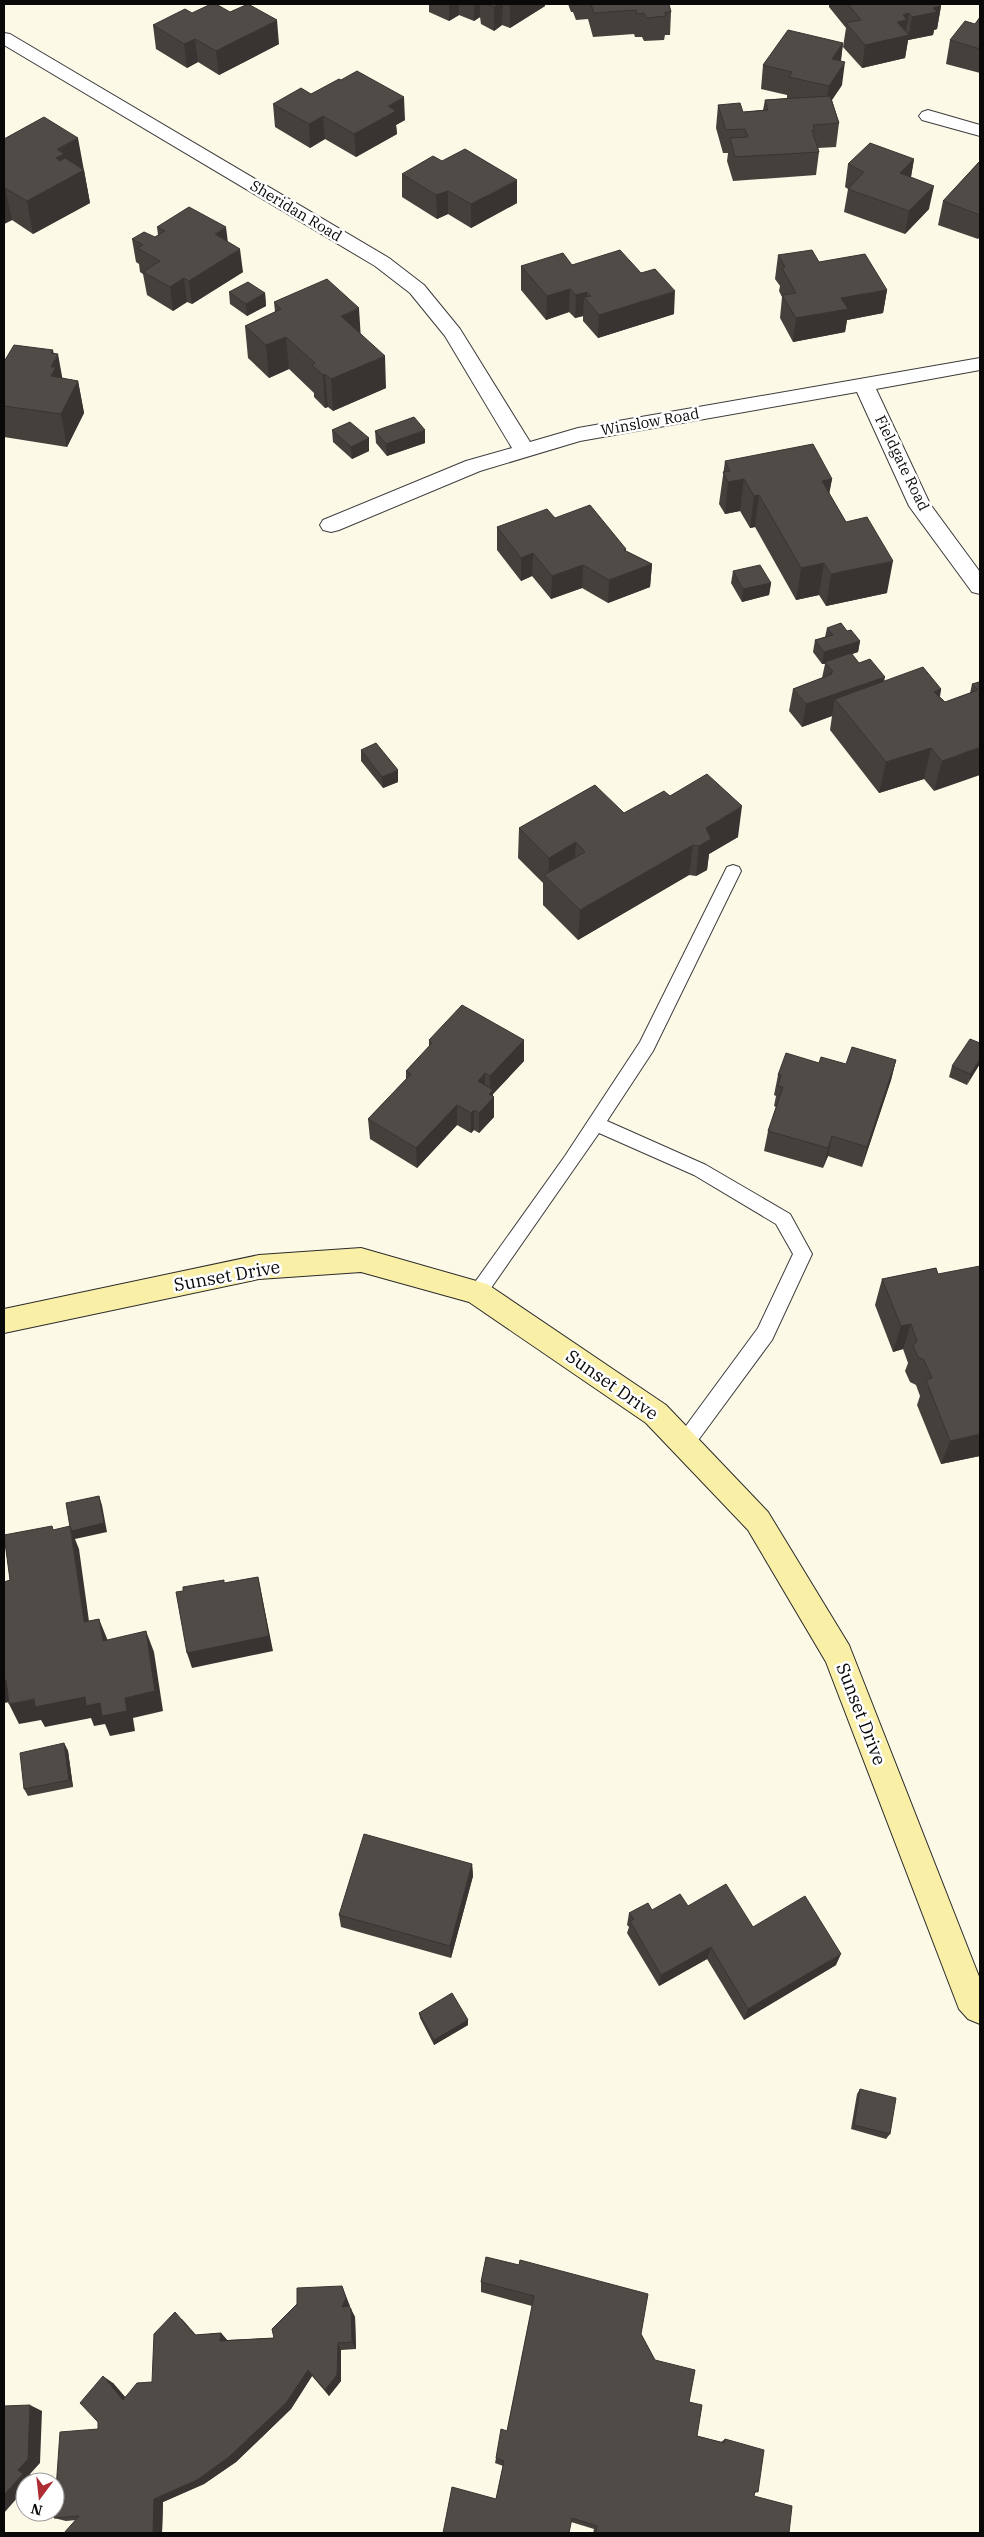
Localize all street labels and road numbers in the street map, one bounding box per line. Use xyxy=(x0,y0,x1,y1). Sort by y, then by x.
street label: Sheridan Road xyxy=(247,176,346,245)
street label: Winslow Road xyxy=(599,403,701,440)
street label: Fieldgate Road xyxy=(871,412,934,514)
street label: Sunset Drive xyxy=(172,1255,282,1296)
street label: Sunset Drive xyxy=(562,1344,663,1425)
street label: Sunset Drive xyxy=(831,1659,891,1768)

